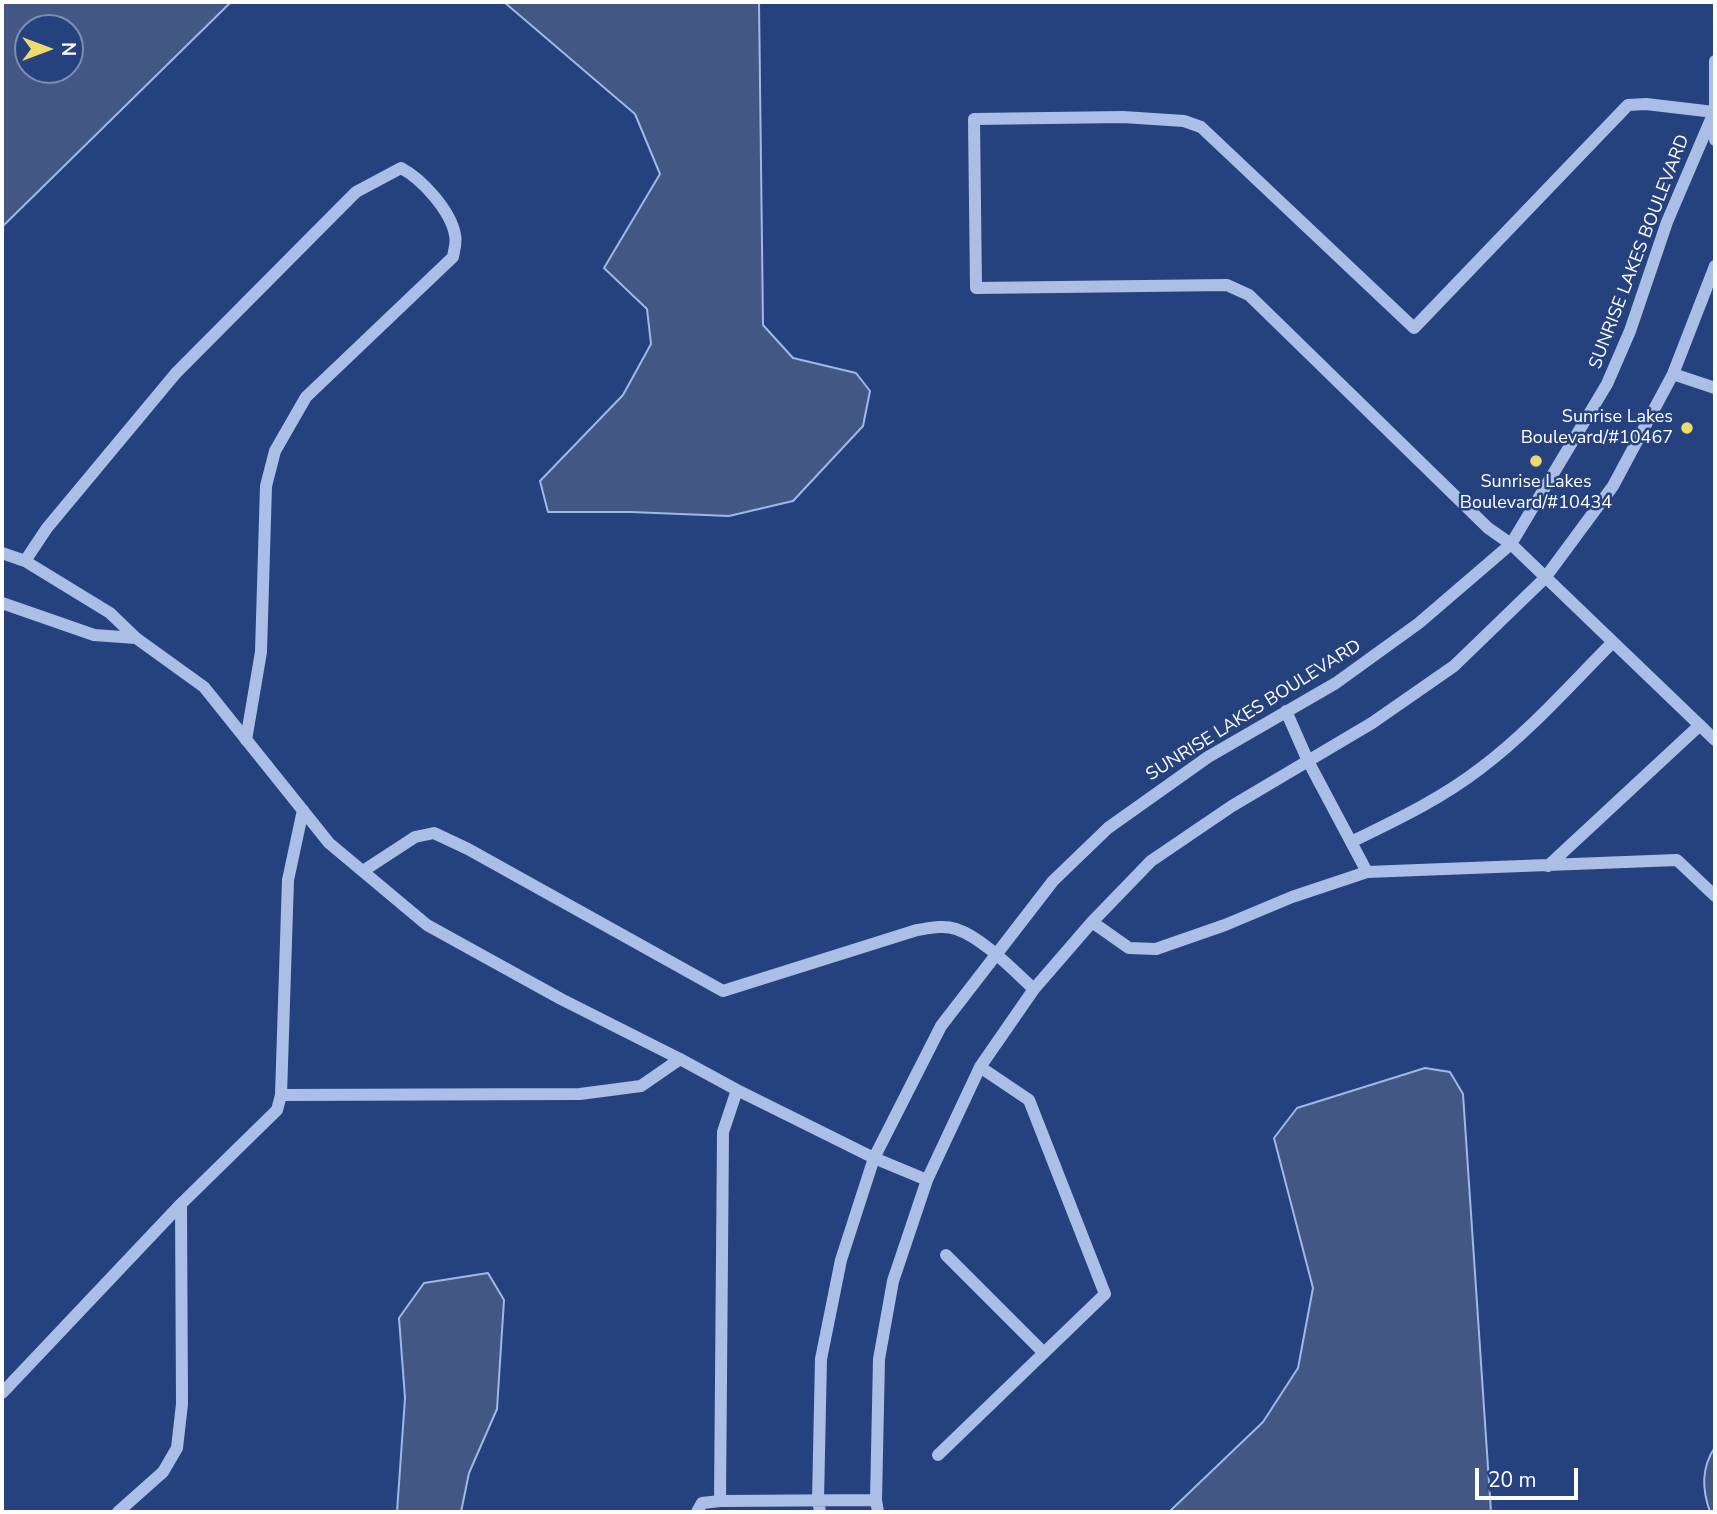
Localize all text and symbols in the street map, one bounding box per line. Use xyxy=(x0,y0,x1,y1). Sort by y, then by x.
north arrow xyxy=(14,14,84,84)
text: N xyxy=(55,42,81,56)
street label: SUNRISE LAKES BOULEVARD xyxy=(1585,132,1695,372)
place label: Sunrise Lakes Boulevard/#10467 xyxy=(1521,407,1673,450)
marker: Sunrise Lakes Boulevard/#10467 xyxy=(1679,420,1695,436)
marker: Sunrise Lakes Boulevard/#10434 xyxy=(1528,453,1544,469)
place label: Sunrise Lakes Boulevard/#10434 xyxy=(1460,472,1612,514)
street label: SUNRISE LAKES BOULEVARD xyxy=(1143,636,1365,786)
scale bar xyxy=(1479,1454,1582,1498)
text: 20 m xyxy=(1488,1466,1537,1494)

